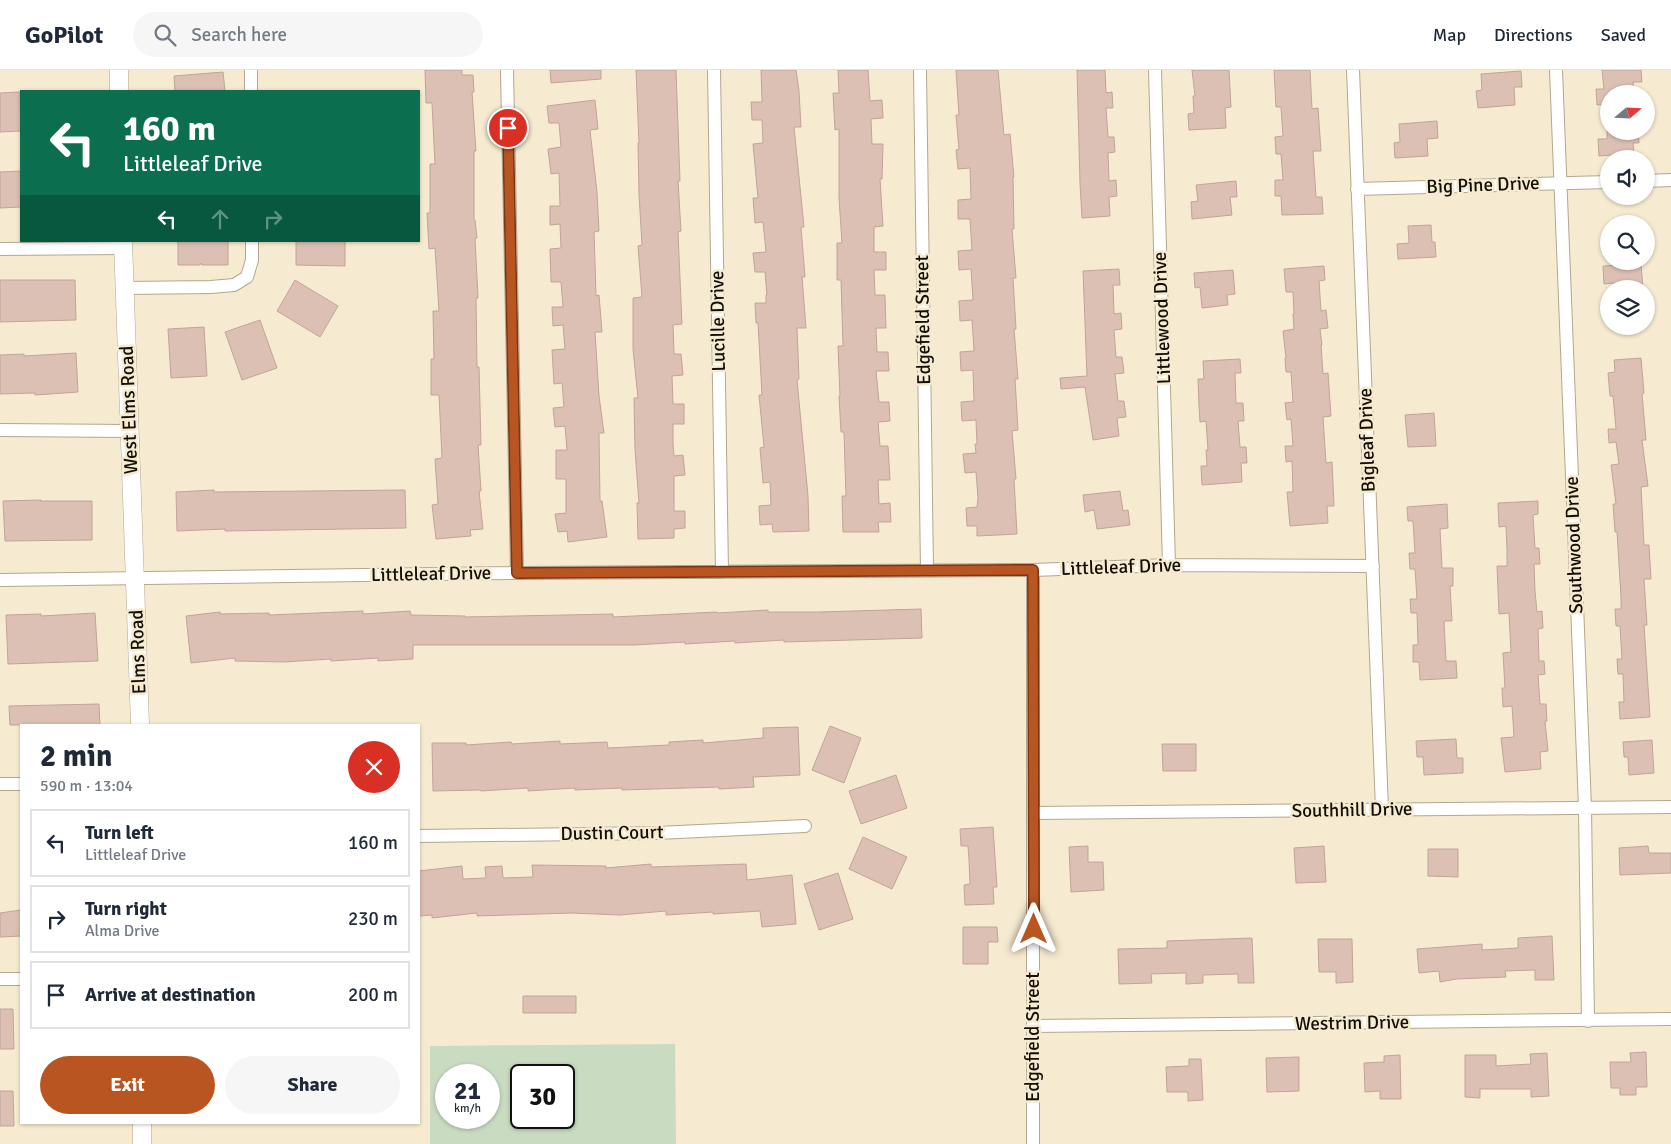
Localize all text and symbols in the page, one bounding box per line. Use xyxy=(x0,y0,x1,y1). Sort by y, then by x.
search box xyxy=(133,12,483,57)
text: GoPilot xyxy=(25,20,103,50)
icon: search xyxy=(151,21,179,49)
text: Search here xyxy=(191,23,287,47)
text: Map xyxy=(1433,24,1466,46)
text: Directions xyxy=(1494,24,1573,46)
text: Saved xyxy=(1601,24,1646,46)
north arrow xyxy=(1600,85,1655,140)
map controls xyxy=(1600,85,1655,335)
text: 160 m xyxy=(123,107,216,150)
pin xyxy=(487,107,529,149)
icon: left xyxy=(40,110,105,175)
icon: arrive xyxy=(494,114,522,142)
text: Littleleaf Drive xyxy=(123,150,262,177)
button: sound xyxy=(1600,150,1655,205)
street label: Big Pine Drive xyxy=(1426,171,1540,199)
icon: left xyxy=(153,205,181,233)
icon: ahead xyxy=(206,205,234,233)
icon: right xyxy=(259,205,287,233)
button: search xyxy=(1600,215,1655,270)
street label: Littlewood Drive xyxy=(1148,251,1176,385)
street label: Edgefield Street xyxy=(910,254,936,385)
street label: Lucille Drive xyxy=(705,270,731,372)
button: layers xyxy=(1600,280,1655,335)
street label: West Elms Road xyxy=(115,345,143,475)
street label: Bigleaf Drive xyxy=(1353,387,1381,493)
street label: Southwood Drive xyxy=(1560,476,1588,614)
street label: Littleleaf Drive xyxy=(1060,553,1182,581)
street label: Littleleaf Drive xyxy=(371,561,491,587)
street label: Elms Road xyxy=(125,609,151,695)
text: 2 min xyxy=(40,738,112,775)
button: close xyxy=(348,741,400,793)
text: 590 m · 13:04 xyxy=(40,776,133,796)
street label: Southhill Drive xyxy=(1291,797,1413,823)
street label: Dustin Court xyxy=(560,820,664,846)
text: Turn left xyxy=(85,821,154,845)
icon: left xyxy=(42,829,70,857)
text: 160 m xyxy=(348,831,398,855)
text: Littleleaf Drive xyxy=(85,845,186,865)
text: Turn right xyxy=(85,897,167,921)
position arrow xyxy=(1007,902,1059,954)
icon: right xyxy=(42,905,70,933)
text: 230 m xyxy=(348,907,398,931)
text: Alma Drive xyxy=(85,921,160,941)
street label: Edgefield Street xyxy=(1021,972,1045,1102)
icon: arrive xyxy=(42,981,70,1009)
text: Arrive at destination xyxy=(85,983,256,1007)
text: 200 m xyxy=(348,983,398,1007)
street label: Westrim Drive xyxy=(1295,1010,1409,1036)
button: Exit xyxy=(40,1056,215,1114)
button: Share xyxy=(225,1056,400,1114)
speed limit sign: 30 xyxy=(510,1064,575,1129)
text: 21 xyxy=(454,1075,481,1106)
text: km/h xyxy=(454,1101,481,1116)

